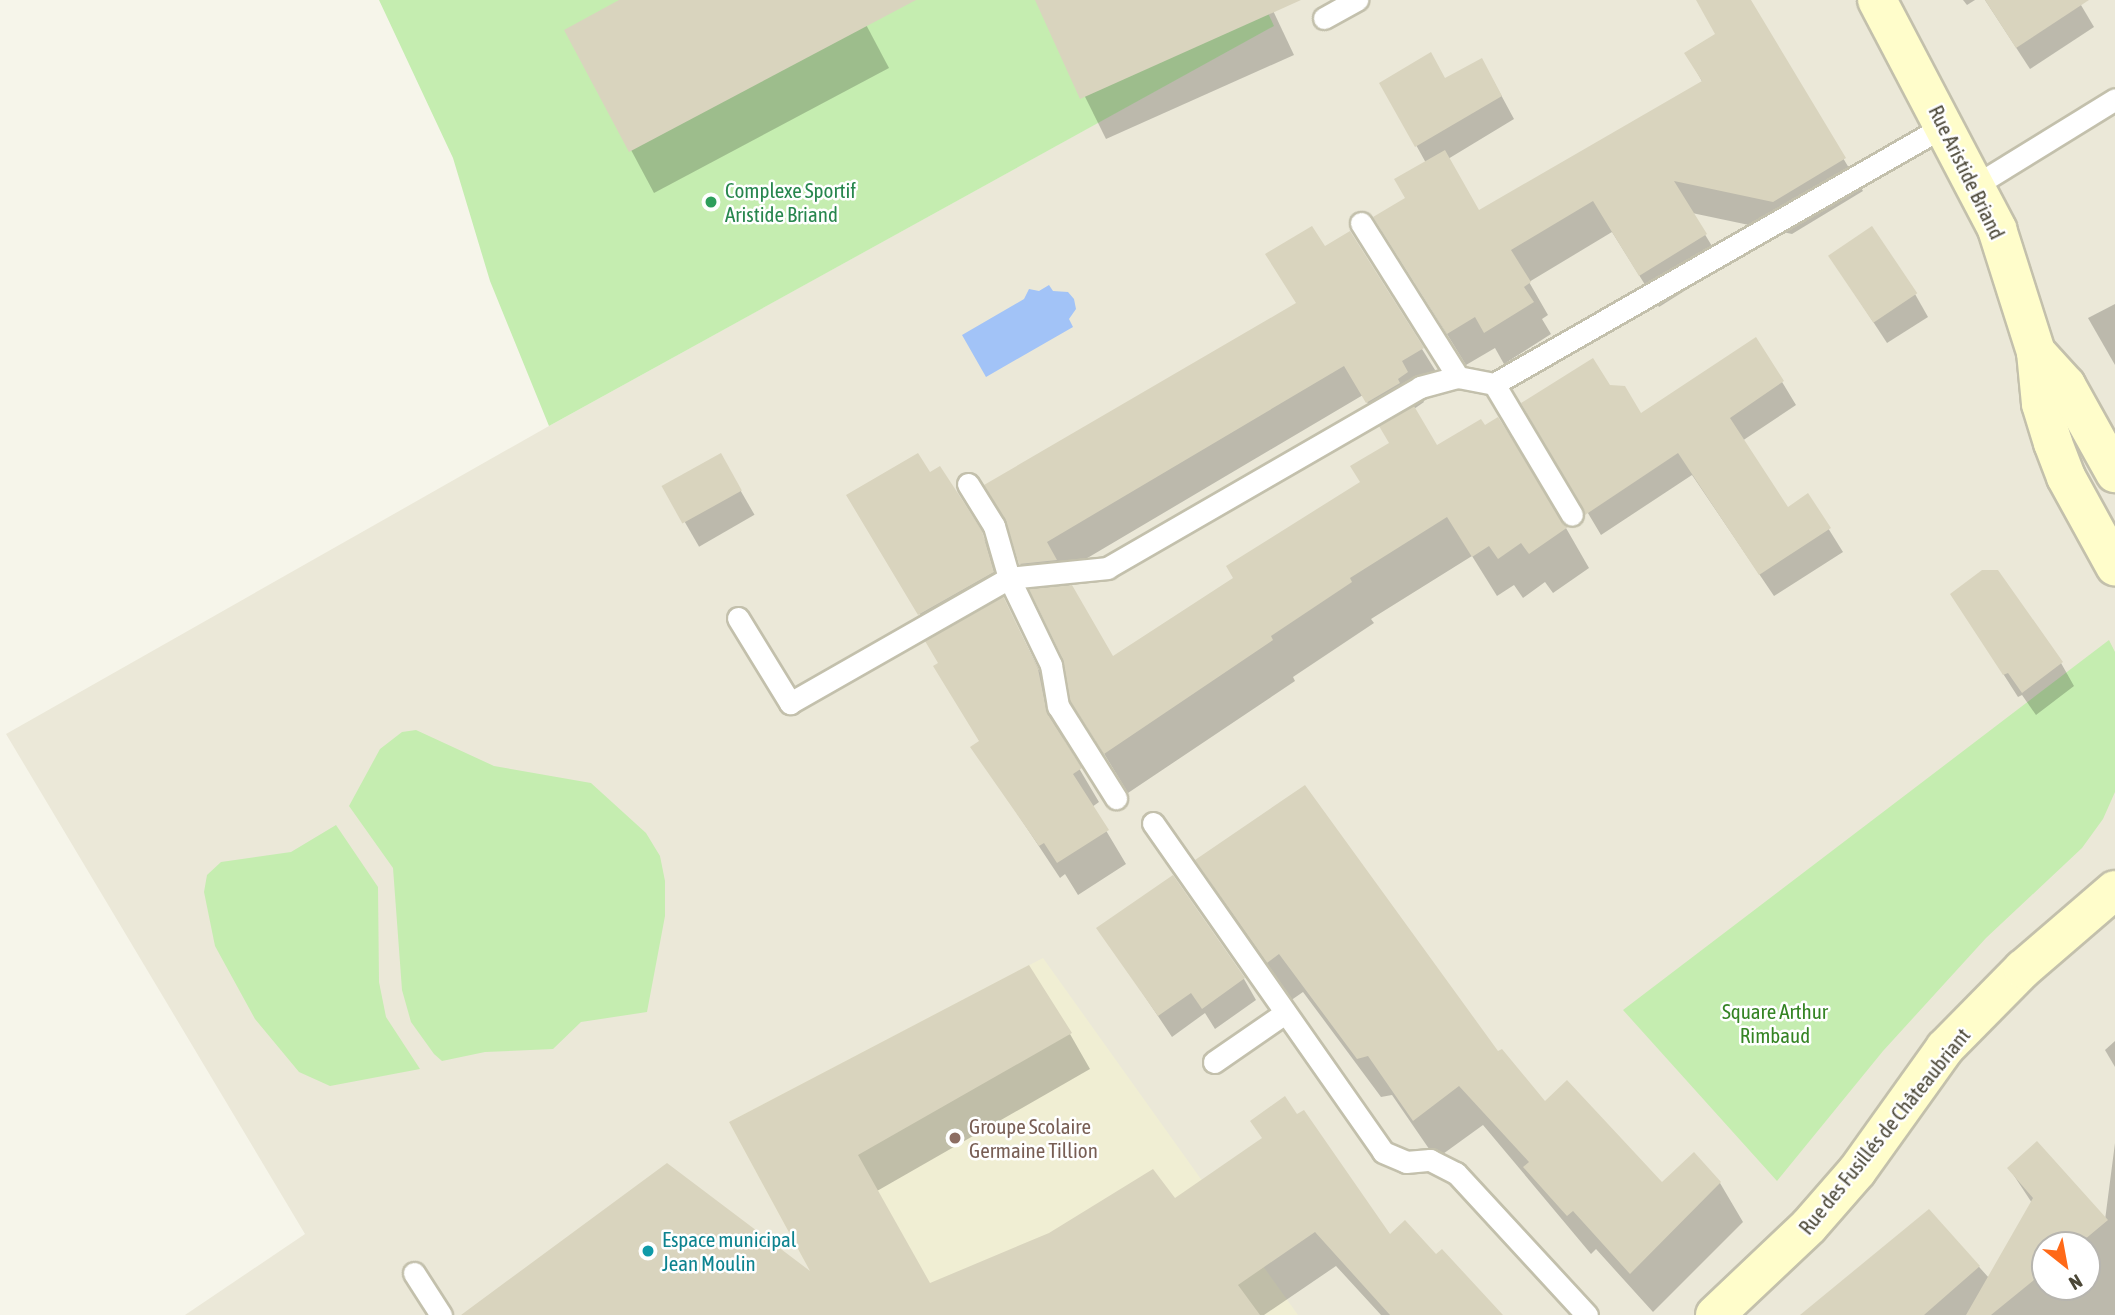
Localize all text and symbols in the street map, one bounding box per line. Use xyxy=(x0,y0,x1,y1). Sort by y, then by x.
street label: Rue Aristide Briand xyxy=(1924,101,2010,243)
place label: Complexe Sportif Aristide Briand xyxy=(725,177,856,227)
marker: Complexe Sportif Aristide Briand xyxy=(703,194,719,210)
park label: Square Arthur Rimbaud xyxy=(1722,998,1828,1048)
street label: Rue des Fusillés de Châteaubriant xyxy=(1793,1023,1975,1239)
place label: Groupe Scolaire Germaine Tillion xyxy=(969,1113,1098,1163)
marker: Groupe Scolaire Germaine Tillion xyxy=(947,1130,963,1146)
place label: Espace municipal Jean Moulin xyxy=(662,1226,796,1276)
north arrow xyxy=(2031,1231,2101,1301)
marker: Espace municipal Jean Moulin xyxy=(640,1243,656,1259)
text: N xyxy=(2065,1270,2086,1295)

